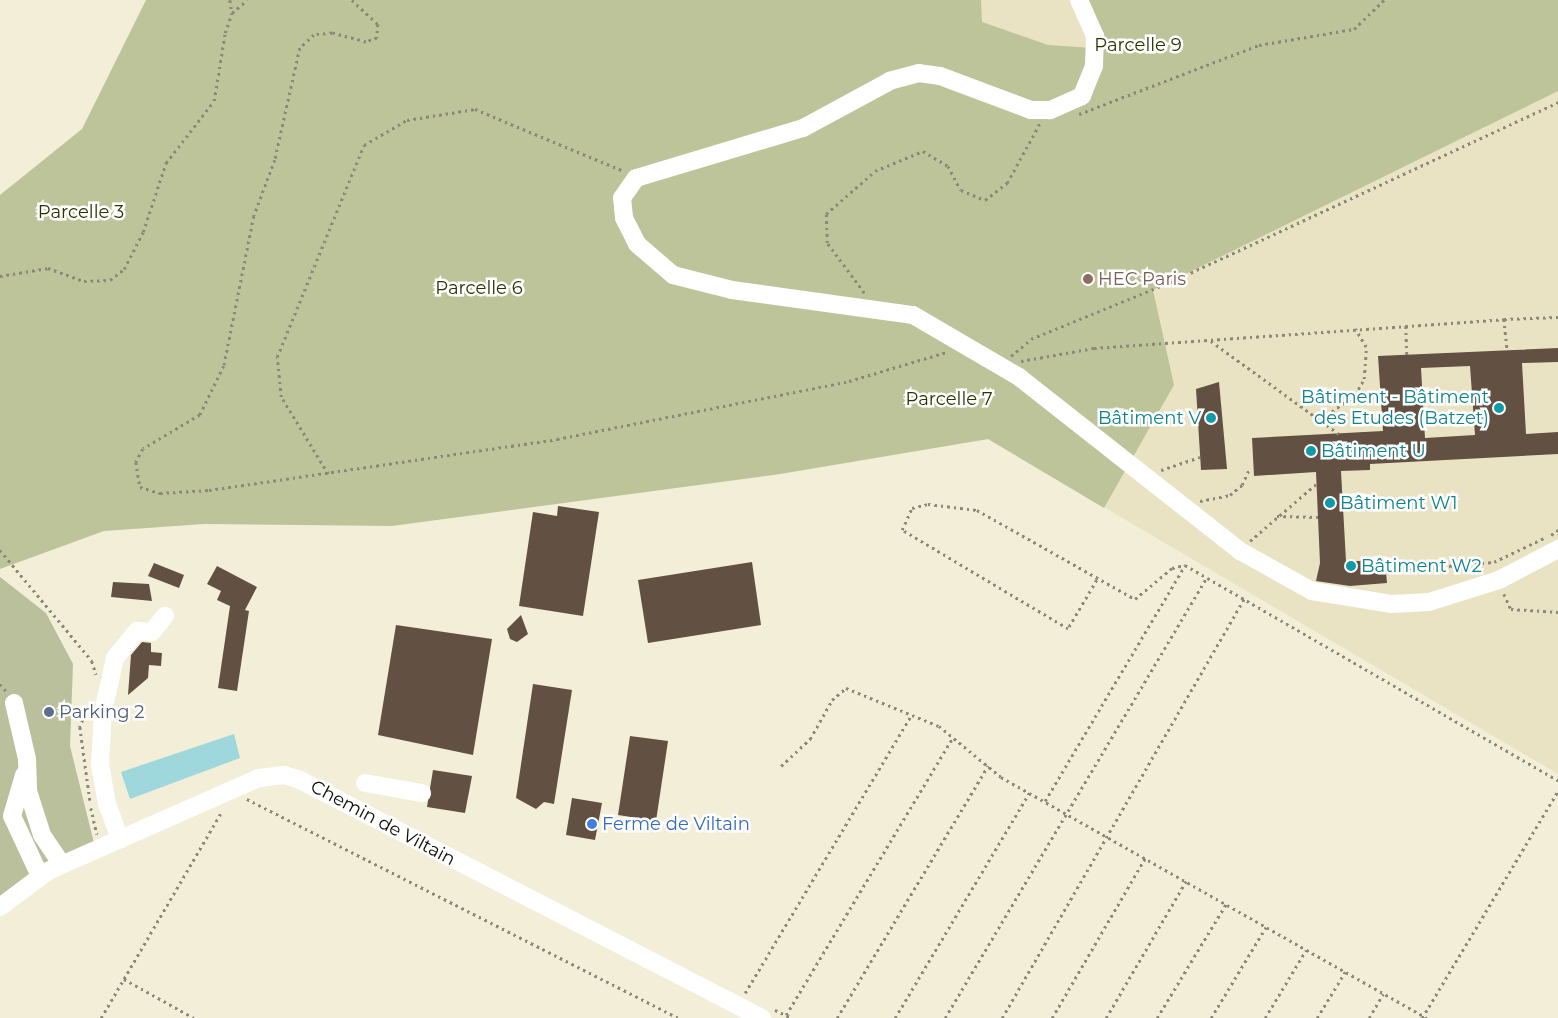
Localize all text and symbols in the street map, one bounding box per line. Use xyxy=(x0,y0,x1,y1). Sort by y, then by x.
park label: Parcelle 9 xyxy=(1094,34,1182,56)
park label: Parcelle 3 xyxy=(38,201,124,223)
place label: HEC Paris xyxy=(1098,268,1186,290)
marker: HEC Paris xyxy=(1082,273,1094,285)
park label: Parcelle 6 xyxy=(435,277,523,299)
place label: Bâtiment - Bâtiment des Etudes (Batzet) xyxy=(1301,387,1489,429)
park label: Parcelle 7 xyxy=(906,388,992,410)
marker: Bâtiment - Bâtiment des Etudes (Batzet) xyxy=(1493,402,1505,414)
place label: Bâtiment V xyxy=(1098,407,1201,429)
marker: Bâtiment V xyxy=(1205,412,1217,424)
place label: Bâtiment U xyxy=(1321,440,1426,462)
marker: Bâtiment U xyxy=(1305,445,1317,457)
place label: Bâtiment W1 xyxy=(1340,492,1458,514)
marker: Bâtiment W1 xyxy=(1324,497,1336,509)
place label: Bâtiment W2 xyxy=(1361,555,1482,577)
marker: Bâtiment W2 xyxy=(1345,560,1357,572)
place label: Parking 2 xyxy=(59,701,144,723)
marker: Parking 2 xyxy=(43,706,55,718)
street label: Chemin de Viltain xyxy=(307,776,459,870)
place label: Ferme de Viltain xyxy=(602,813,750,835)
marker: Ferme de Viltain xyxy=(586,818,598,830)

